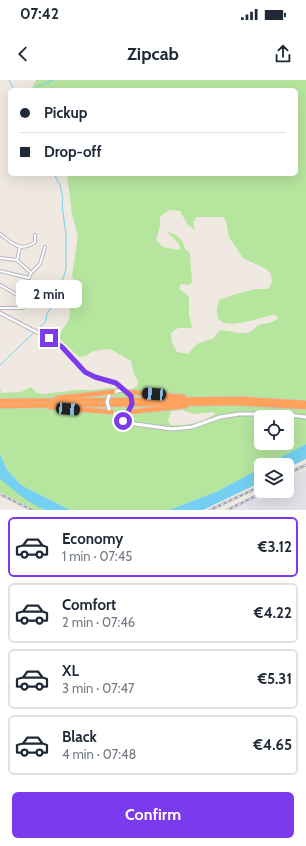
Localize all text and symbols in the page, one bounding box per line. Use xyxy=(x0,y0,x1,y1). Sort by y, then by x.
text: 07:42 xyxy=(20,5,59,23)
icon: back xyxy=(12,43,34,65)
text: Zipcab xyxy=(127,43,179,65)
icon: share xyxy=(272,43,294,65)
text: Pickup xyxy=(44,104,87,122)
text: Drop-off xyxy=(44,143,102,161)
callout: 2 min xyxy=(16,280,82,308)
text: 2 min xyxy=(33,286,65,302)
route end xyxy=(40,329,58,347)
car xyxy=(142,387,166,401)
car xyxy=(56,402,80,416)
map controls xyxy=(254,410,294,498)
button: locate xyxy=(254,410,294,450)
route start xyxy=(114,412,132,430)
button: layers xyxy=(254,458,294,498)
icon: car xyxy=(14,529,50,565)
text: Economy xyxy=(62,530,123,548)
text: €3.12 xyxy=(258,538,292,556)
text: 1 min · 07:45 xyxy=(62,548,132,564)
icon: car xyxy=(14,595,50,631)
text: Comfort xyxy=(62,596,116,614)
text: €4.22 xyxy=(254,604,292,622)
text: 2 min · 07:46 xyxy=(62,614,135,630)
icon: car xyxy=(14,661,50,697)
text: XL xyxy=(62,662,79,680)
text: €5.31 xyxy=(257,670,292,688)
text: 3 min · 07:47 xyxy=(62,680,135,696)
icon: car xyxy=(14,727,50,763)
text: Black xyxy=(62,728,97,746)
text: €4.65 xyxy=(253,736,292,754)
text: 4 min · 07:48 xyxy=(62,746,136,762)
button: Confirm xyxy=(12,792,294,838)

